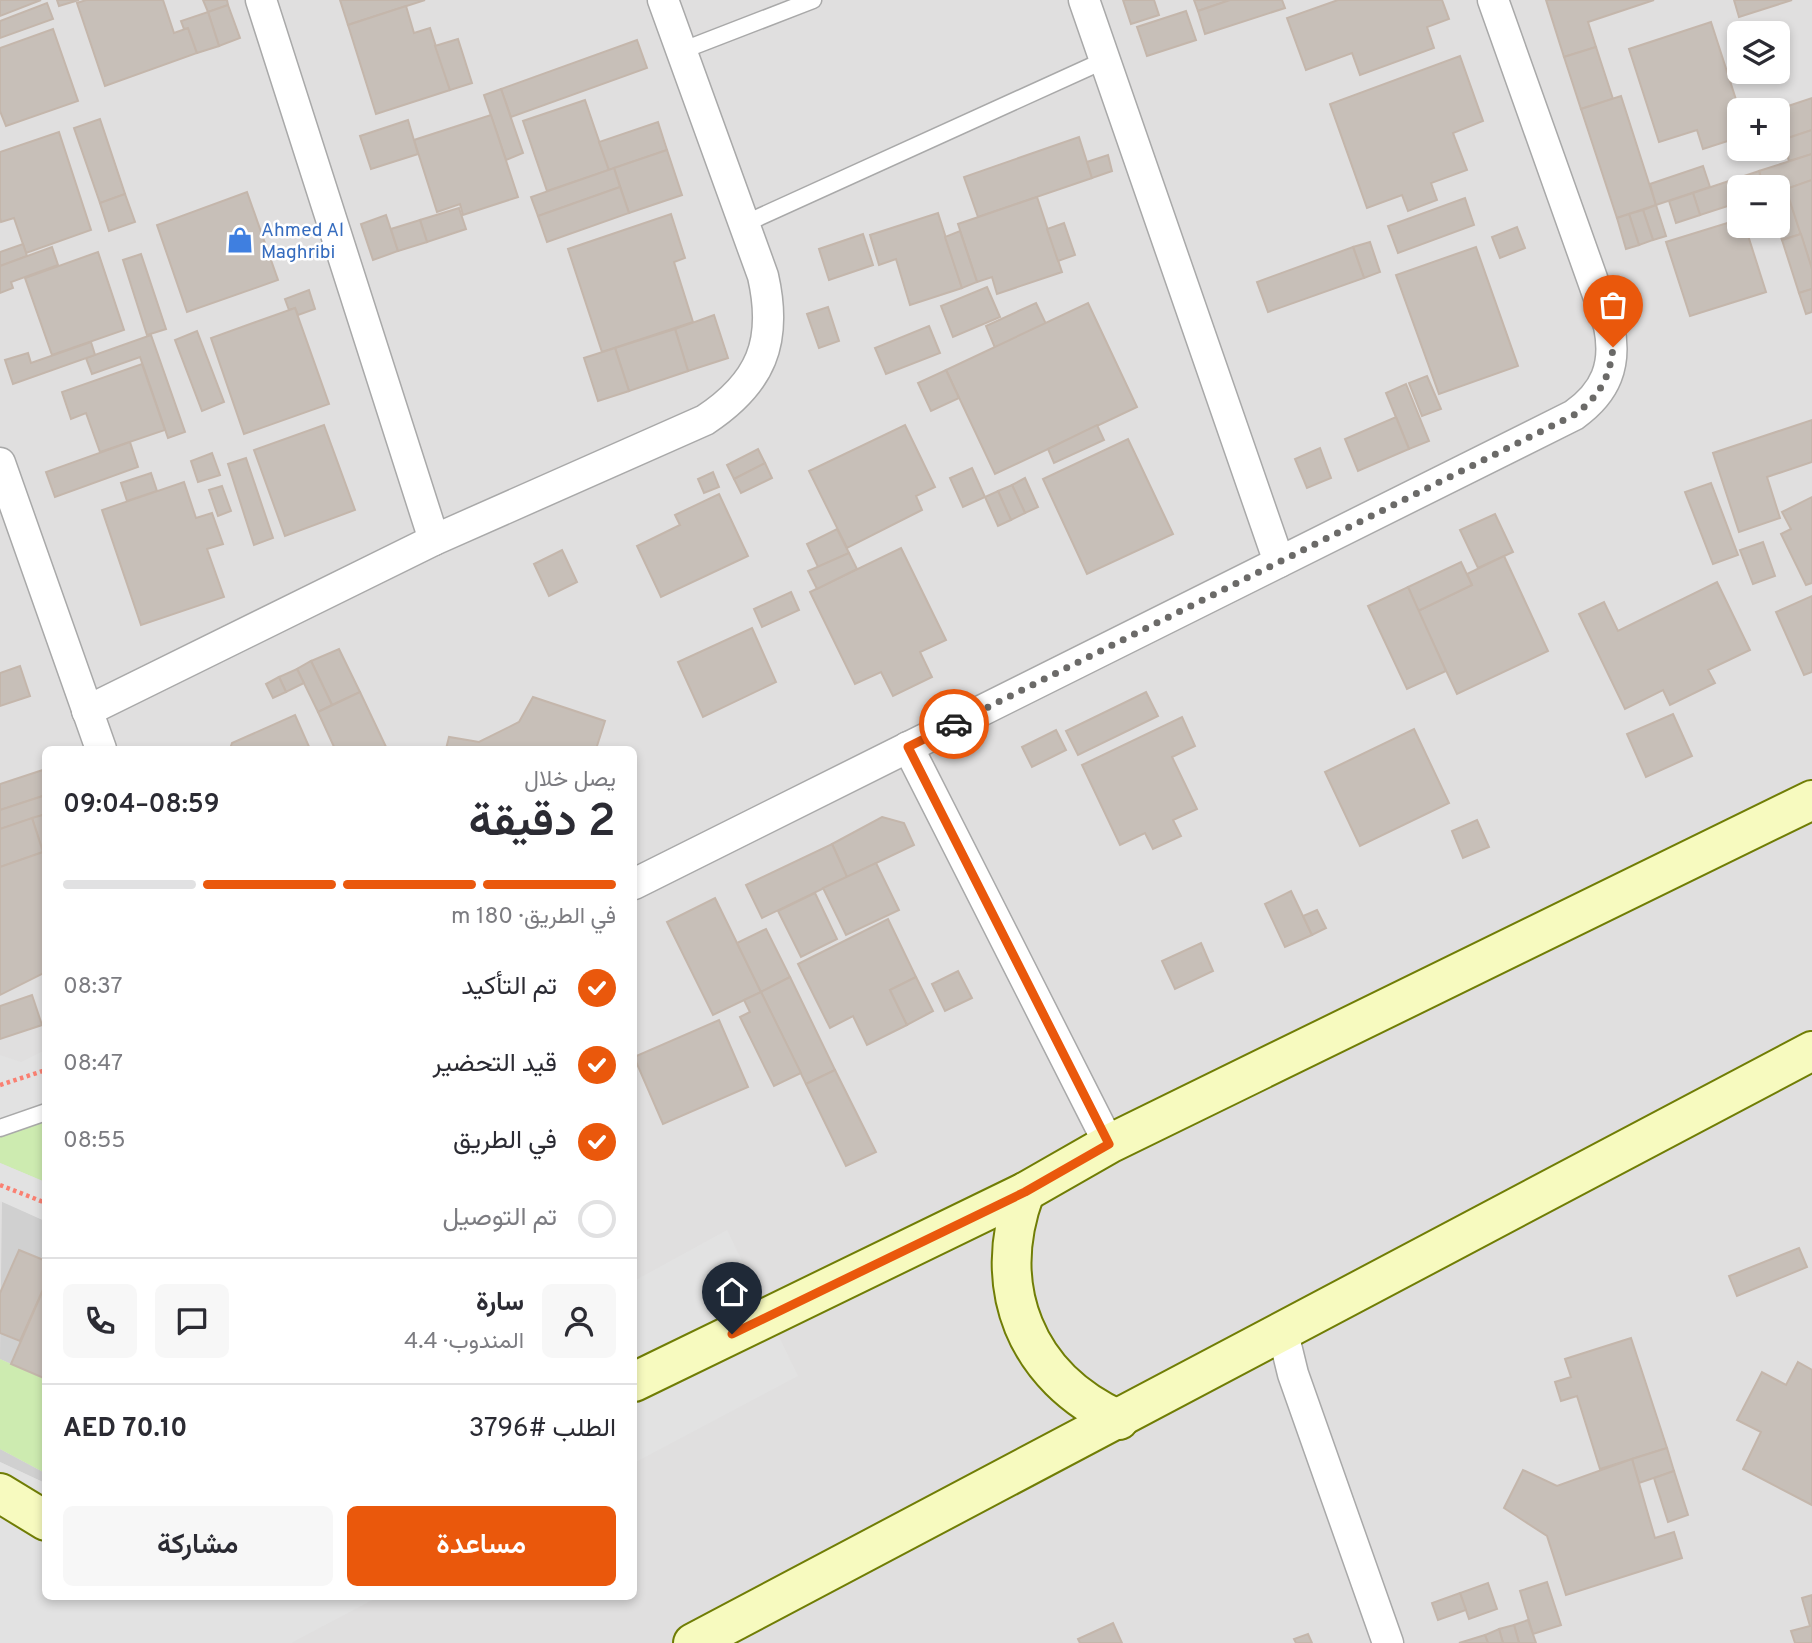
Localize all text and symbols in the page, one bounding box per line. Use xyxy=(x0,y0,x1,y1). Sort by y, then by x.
map controls xyxy=(1727,21,1790,238)
button: layers xyxy=(1727,21,1790,84)
button: + xyxy=(1727,98,1790,161)
button: − xyxy=(1727,175,1790,238)
place label: Ahmed Al Maghribi xyxy=(261,219,344,265)
shop icon: Ahmed Al Maghribi xyxy=(225,225,255,255)
pin xyxy=(1583,275,1643,347)
icon: bag xyxy=(1594,286,1632,324)
courier xyxy=(919,689,989,759)
icon: car xyxy=(935,705,973,743)
text: يصل خلال xyxy=(524,766,616,795)
text: 08:59–09:04 xyxy=(63,789,220,822)
text: 2 دقيقة xyxy=(469,794,616,853)
text: في الطريق · 180 m xyxy=(451,903,616,932)
icon: check xyxy=(578,969,616,1007)
text: تم التأكيد xyxy=(461,971,557,1004)
text: 08:37 xyxy=(63,973,123,1002)
icon: check xyxy=(578,1046,616,1084)
text: قيد التحضير xyxy=(432,1048,557,1081)
text: 08:47 xyxy=(63,1050,123,1079)
icon: check xyxy=(578,1123,616,1161)
text: في الطريق xyxy=(453,1125,557,1158)
text: 08:55 xyxy=(63,1127,126,1156)
text: تم التوصيل xyxy=(443,1202,557,1235)
pin xyxy=(702,1262,762,1334)
icon: home xyxy=(713,1273,751,1311)
button: phone xyxy=(63,1284,137,1358)
button: chat xyxy=(155,1284,229,1358)
button: person xyxy=(542,1284,616,1358)
text: سارة xyxy=(476,1287,524,1320)
text: المندوب · 4.4 xyxy=(404,1328,524,1357)
text: AED 70.10 xyxy=(63,1413,187,1446)
text: الطلب #3796 xyxy=(469,1413,616,1446)
button: مشاركة xyxy=(63,1506,333,1586)
button: مساعدة xyxy=(347,1506,616,1586)

